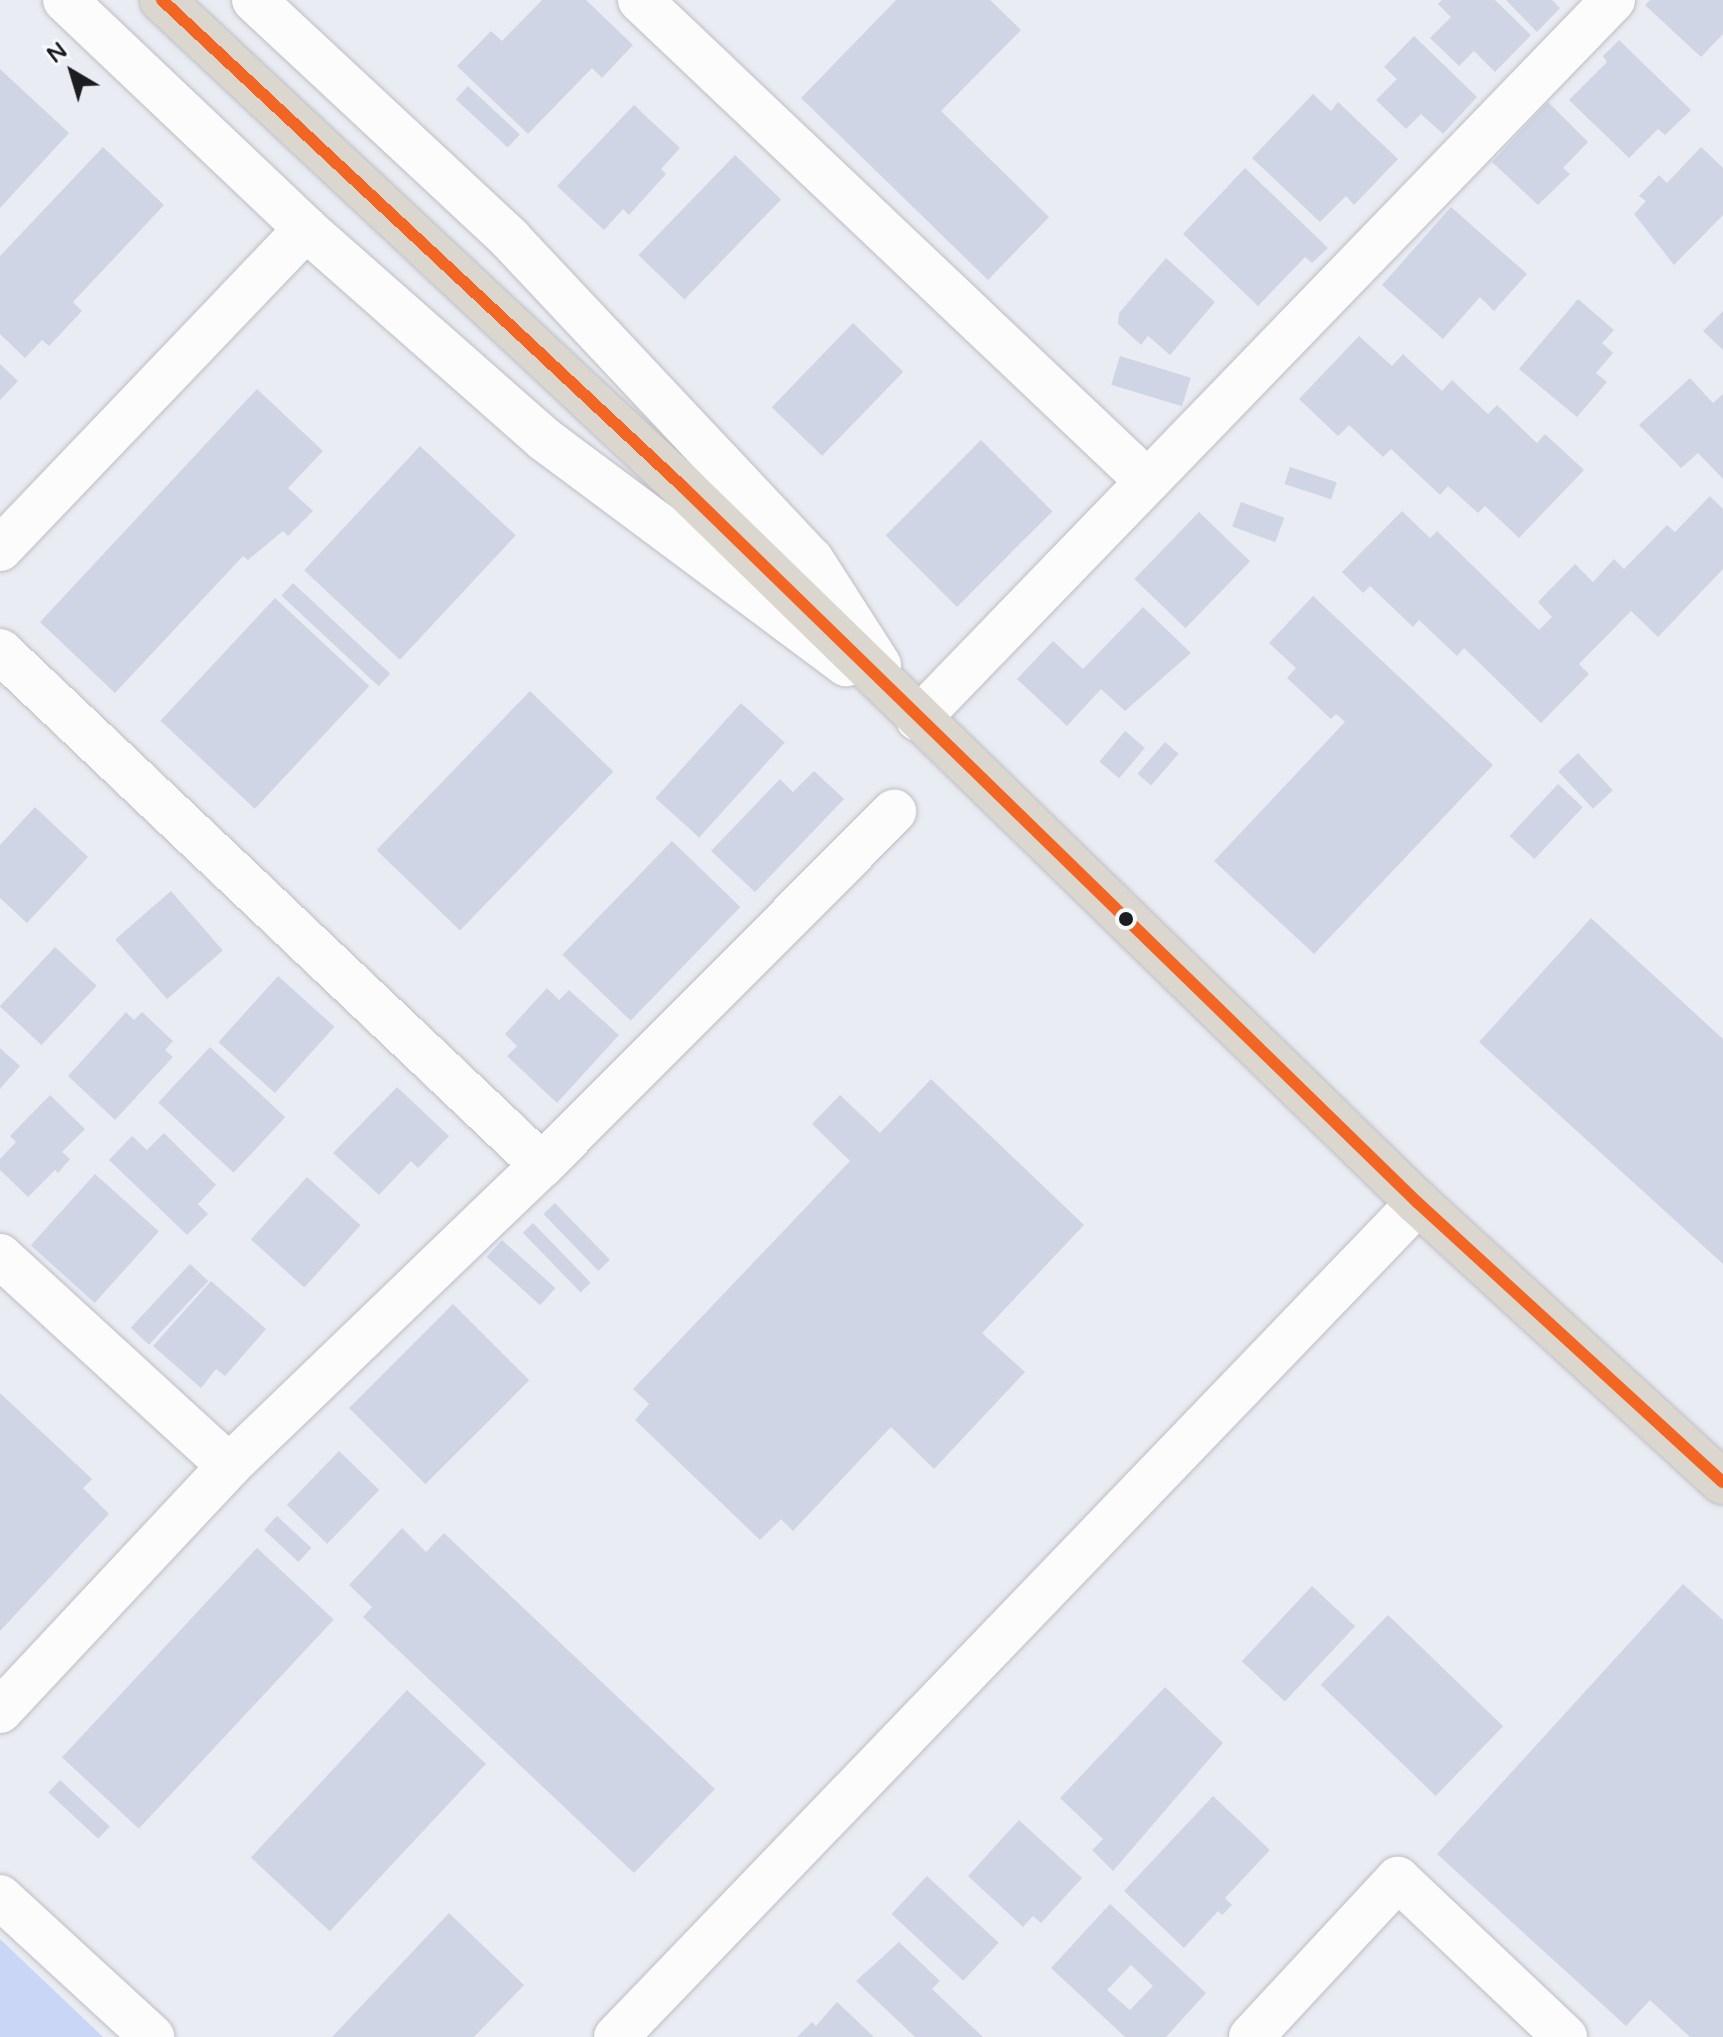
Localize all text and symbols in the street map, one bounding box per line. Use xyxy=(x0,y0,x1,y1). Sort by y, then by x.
north arrow xyxy=(32,32,112,112)
text: N xyxy=(42,37,72,69)
unlabelled marker xyxy=(1118,911,1134,927)

